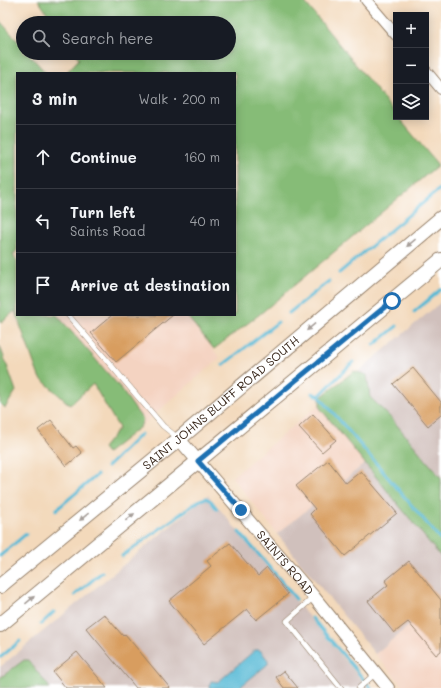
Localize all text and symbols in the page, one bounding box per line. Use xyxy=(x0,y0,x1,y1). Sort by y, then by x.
map controls xyxy=(393,12,429,120)
button: + xyxy=(393,12,429,48)
search box xyxy=(16,16,236,60)
icon: search xyxy=(30,27,52,49)
text: Search here xyxy=(62,28,153,48)
button: − xyxy=(393,48,429,84)
button: layers xyxy=(393,84,429,120)
text: 3 min xyxy=(32,87,77,109)
text: Walk · 200 m xyxy=(139,90,220,107)
icon: ahead xyxy=(32,146,54,168)
text: Continue xyxy=(70,147,137,167)
text: 160 m xyxy=(184,148,220,165)
text: Turn left xyxy=(70,202,135,222)
icon: left xyxy=(32,210,54,232)
text: 40 m xyxy=(190,212,220,229)
text: Saints Road xyxy=(70,222,145,239)
one-way arrow xyxy=(406,239,416,248)
icon: arrive xyxy=(32,274,54,296)
text: Arrive at destination xyxy=(70,275,230,295)
route start xyxy=(383,292,401,310)
one-way arrow xyxy=(306,322,317,331)
street label: SAINT JOHNS BLUFF ROAD SOUTH xyxy=(139,332,302,473)
route end xyxy=(232,501,250,519)
one-way arrow xyxy=(79,512,90,521)
one-way arrow xyxy=(125,512,136,521)
street label: SAINTS ROAD xyxy=(253,527,318,598)
one-way arrow xyxy=(25,595,35,604)

